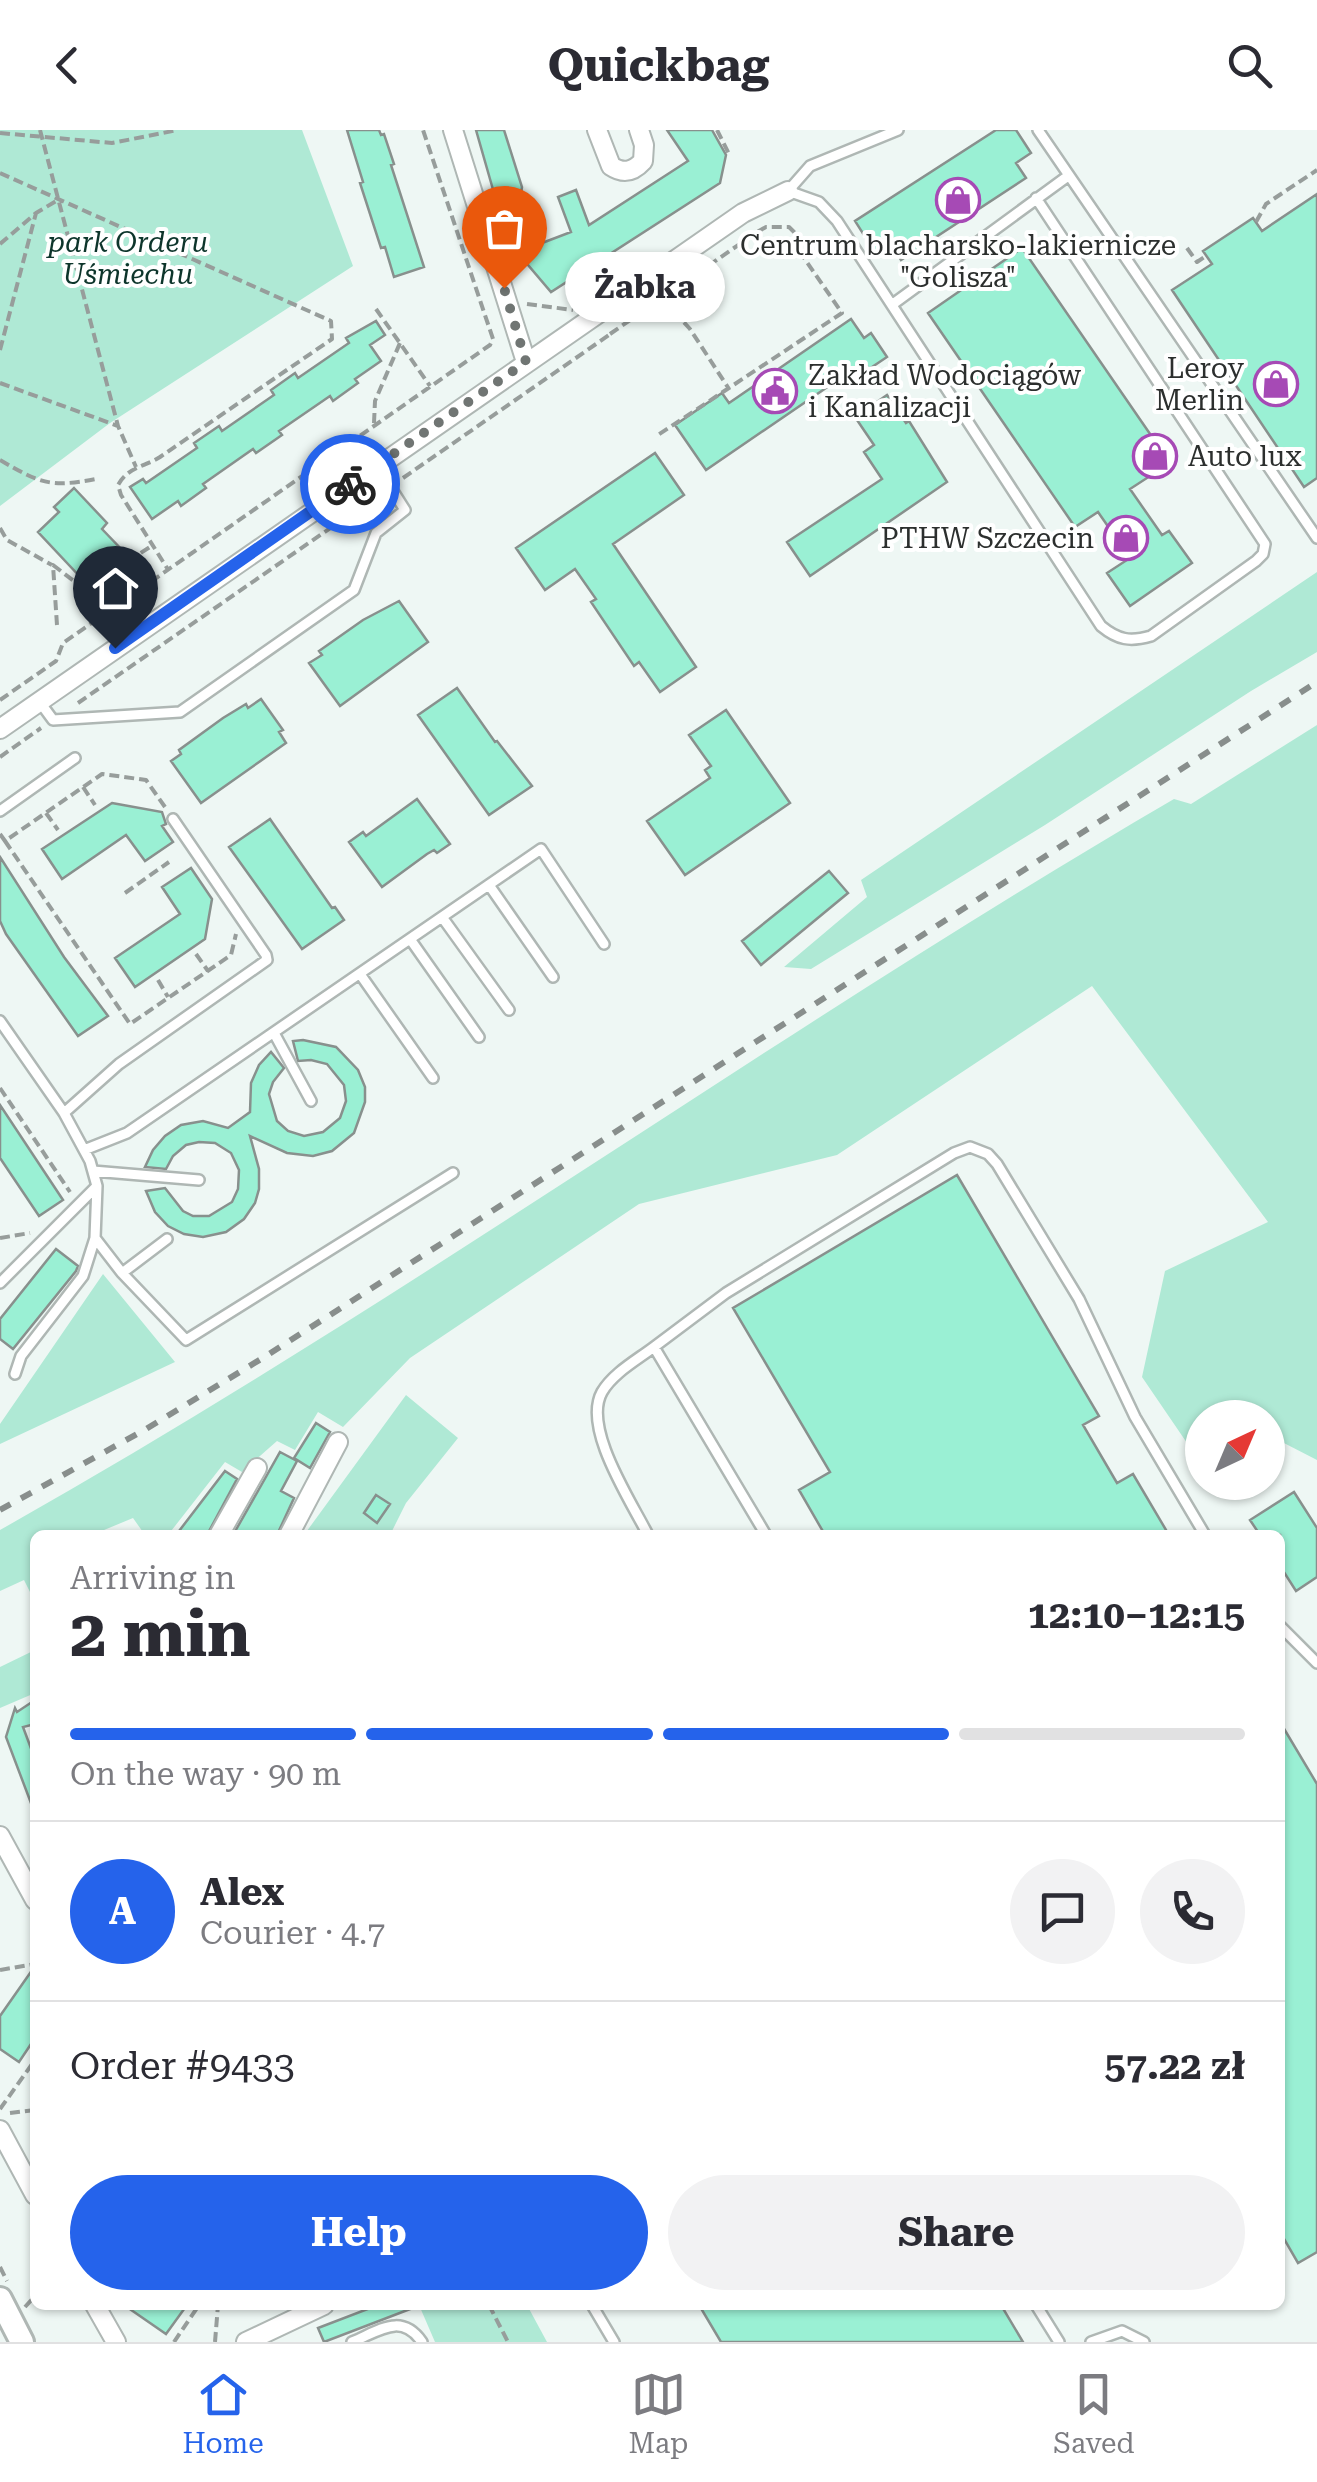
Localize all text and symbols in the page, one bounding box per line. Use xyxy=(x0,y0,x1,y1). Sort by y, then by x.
icon: back xyxy=(40,38,95,93)
icon: search xyxy=(1222,38,1277,93)
text: Quickbag xyxy=(548,39,769,92)
shop icon: Centrum blacharsko-lakiernicze "Golisza" xyxy=(935,177,981,223)
pin xyxy=(462,186,547,289)
icon: bag xyxy=(477,201,532,256)
park label: park Orderu Uśmiechu xyxy=(46,226,208,291)
place label: Centrum blacharsko-lakiernicze "Golisza" xyxy=(740,229,1176,294)
callout: Żabka xyxy=(564,253,724,323)
text: Żabka xyxy=(594,268,696,306)
place label: Leroy Merlin xyxy=(1155,352,1244,417)
place label: Zakład Wodociągów i Kanalizacji xyxy=(808,359,1082,424)
shop icon: Leroy Merlin xyxy=(1253,361,1299,407)
public building icon: Zakład Wodociągów i Kanalizacji xyxy=(752,368,798,414)
shop icon: Auto lux xyxy=(1132,433,1178,479)
courier xyxy=(300,434,400,534)
place label: Auto lux xyxy=(1188,440,1302,473)
icon: bike xyxy=(323,457,378,512)
shop icon: PTHW Szczecin xyxy=(1103,515,1149,561)
place label: PTHW Szczecin xyxy=(881,522,1094,555)
pin xyxy=(73,546,158,649)
icon: home xyxy=(88,561,143,616)
north arrow xyxy=(1185,1400,1285,1500)
map controls xyxy=(1185,1400,1285,1500)
text: Arriving in xyxy=(70,1559,235,1597)
text: 12:10–12:15 xyxy=(1028,1593,1245,1637)
text: 2 min xyxy=(70,1596,251,1672)
text: On the way · 90 m xyxy=(70,1755,341,1793)
button: chat xyxy=(1010,1859,1115,1964)
button: phone xyxy=(1140,1859,1245,1964)
text: Alex xyxy=(200,1870,284,1914)
text: A xyxy=(109,1889,136,1933)
text: Courier · 4.7 xyxy=(200,1914,385,1952)
text: Order #9433 xyxy=(70,2044,295,2088)
text: 57.22 zł xyxy=(1104,2044,1245,2088)
button: Help xyxy=(70,2175,648,2290)
button: Share xyxy=(668,2175,1245,2290)
tab: Home xyxy=(182,2367,264,2460)
tab: Map xyxy=(629,2367,688,2460)
tab: Saved xyxy=(1053,2367,1135,2460)

